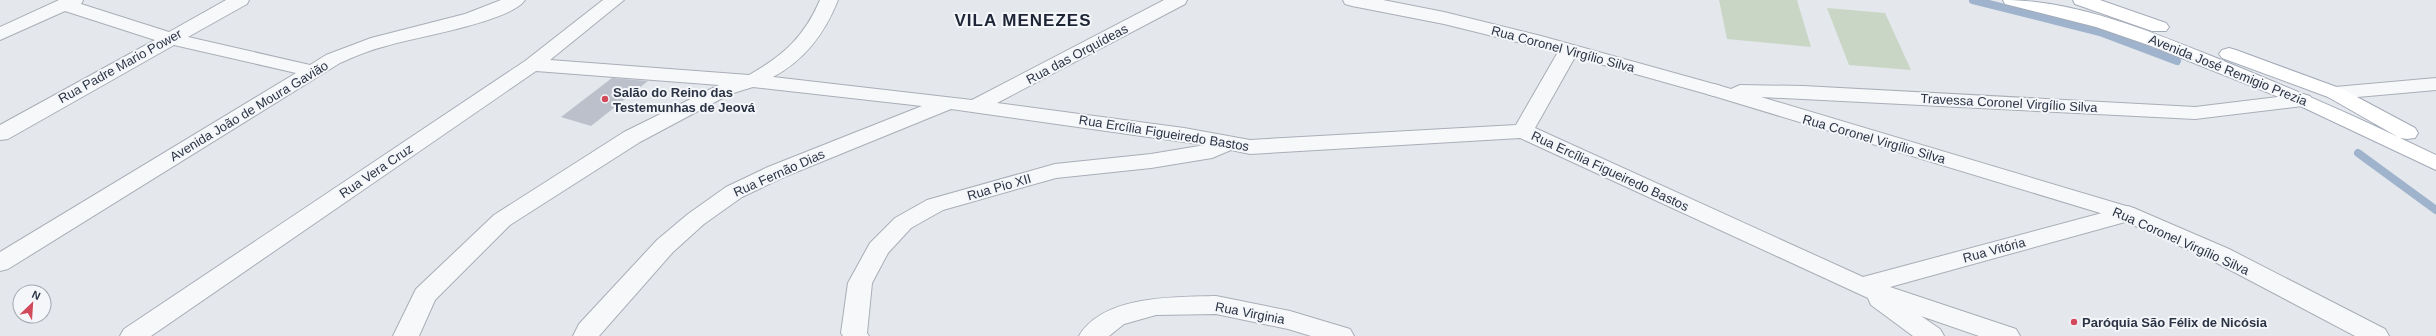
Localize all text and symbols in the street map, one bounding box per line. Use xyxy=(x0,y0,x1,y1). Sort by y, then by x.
district label: VILA MENEZES xyxy=(955,11,1092,30)
street label: Rua das Orquídeas xyxy=(1024,21,1131,87)
street label: Rua Coronel Virgílio Silva xyxy=(1490,23,1637,76)
street label: Rua Padre Mario Power xyxy=(56,25,185,106)
street label: Avenida José Remigio Prezia xyxy=(2147,31,2310,109)
street label: Avenida João de Moura Gavião xyxy=(167,58,331,164)
place label: Salão do Reino das Testemunhas de Jeová xyxy=(613,85,756,115)
street label: Travessa Coronel Virgílio Silva xyxy=(1920,91,2099,115)
marker: Salão do Reino das Testemunhas de Jeová xyxy=(600,94,610,104)
street label: Rua Coronel Virgílio Silva xyxy=(1801,111,1948,167)
street label: Rua Ercília Figueiredo Bastos xyxy=(1078,112,1251,154)
street label: Rua Ercília Figueiredo Bastos xyxy=(1529,128,1692,214)
street label: Rua Vera Cruz xyxy=(336,141,416,201)
street label: Rua Fernão Dias xyxy=(731,146,827,200)
street label: Rua Pio XII xyxy=(965,171,1033,203)
street label: Rua Coronel Virgílio Silva xyxy=(2110,204,2252,278)
street label: Rua Vitória xyxy=(1961,234,2028,266)
north arrow xyxy=(12,284,52,324)
text: N xyxy=(30,288,42,302)
street label: Rua Virginia xyxy=(1214,299,1287,327)
place label: Paróquia São Félix de Nicósia xyxy=(2082,315,2268,330)
marker: Paróquia São Félix de Nicósia xyxy=(2069,317,2079,327)

